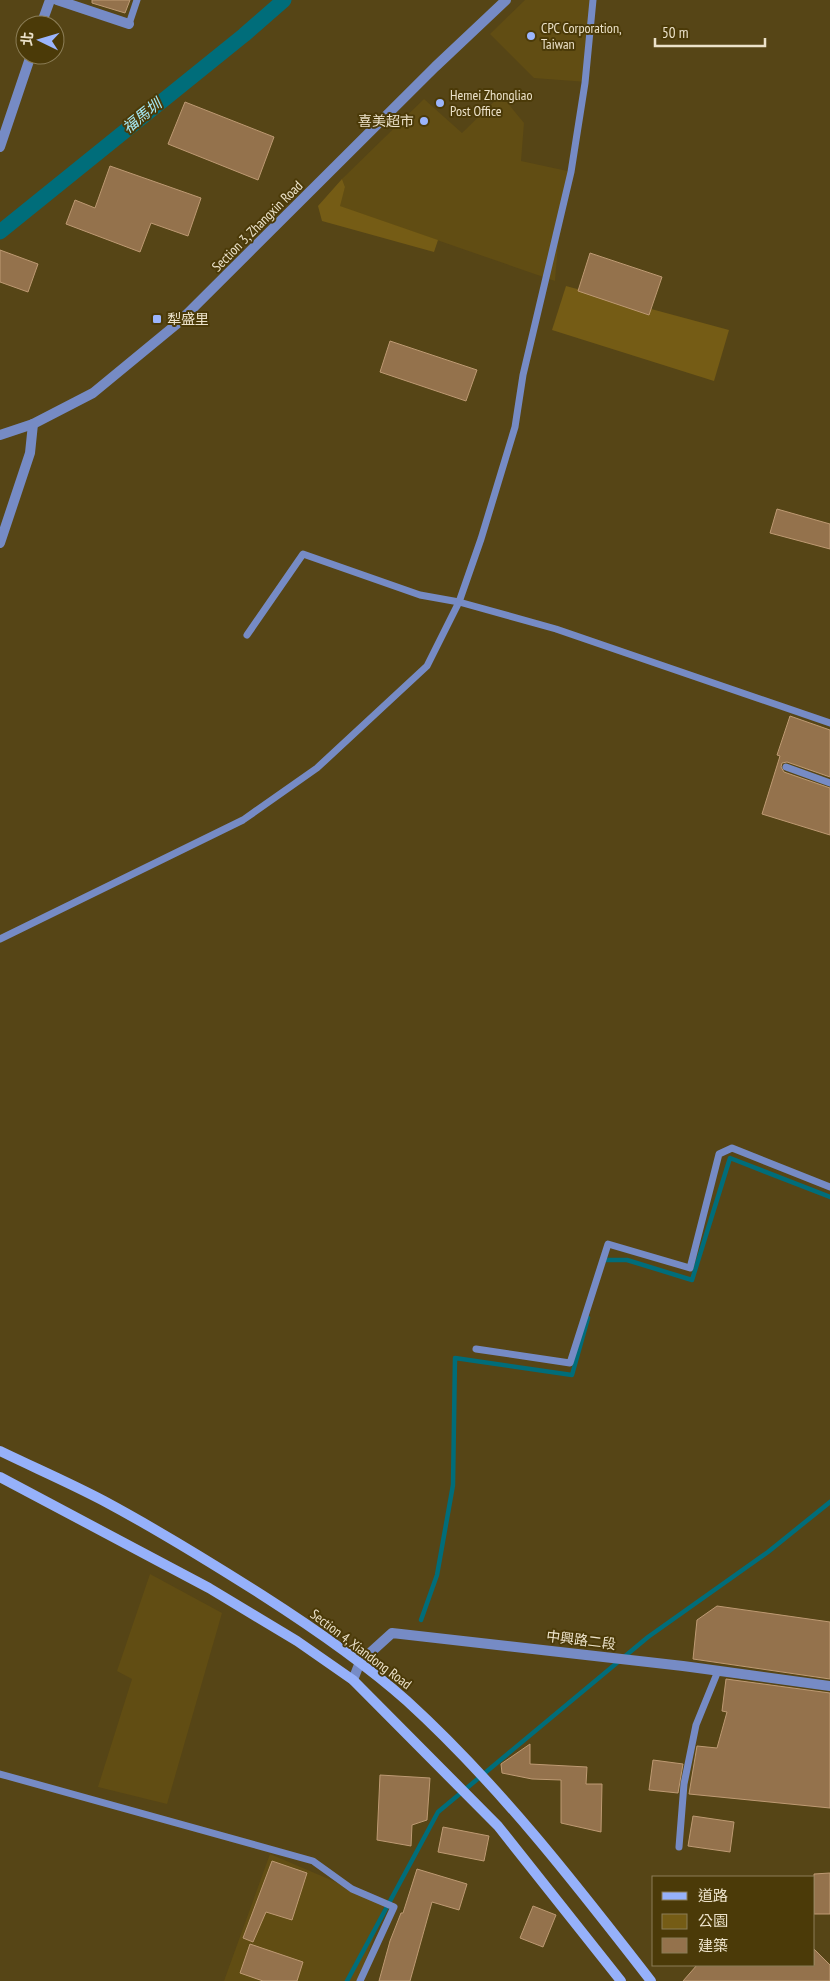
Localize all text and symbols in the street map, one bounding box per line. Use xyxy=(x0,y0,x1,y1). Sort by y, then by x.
north arrow xyxy=(15,15,65,65)
scale bar xyxy=(655,15,765,47)
place label: CPC Corporation, Taiwan xyxy=(541,19,622,53)
text: 50 m xyxy=(662,23,688,42)
marker: CPC Corporation, Taiwan xyxy=(525,30,537,42)
text: 北 xyxy=(17,31,37,47)
place label: Hemei Zhongliao Post Office xyxy=(450,86,532,120)
water label: 福馬圳 xyxy=(118,93,167,137)
marker: Hemei Zhongliao Post Office xyxy=(434,97,446,109)
place label: 喜美超市 xyxy=(358,112,414,130)
marker: 喜美超市 xyxy=(418,115,430,127)
street label: Section 3, Zhangxin Road xyxy=(208,177,306,275)
place label: 犁盛里 xyxy=(167,310,209,328)
marker: 犁盛里 xyxy=(151,313,163,325)
street label: Section 4, Xiandong Road xyxy=(307,1605,415,1693)
street label: 中興路二段 xyxy=(545,1627,617,1653)
legend xyxy=(652,1876,815,1966)
text: 道路 xyxy=(698,1886,728,1905)
text: 公園 xyxy=(698,1911,728,1930)
text: 建築 xyxy=(698,1936,728,1955)

